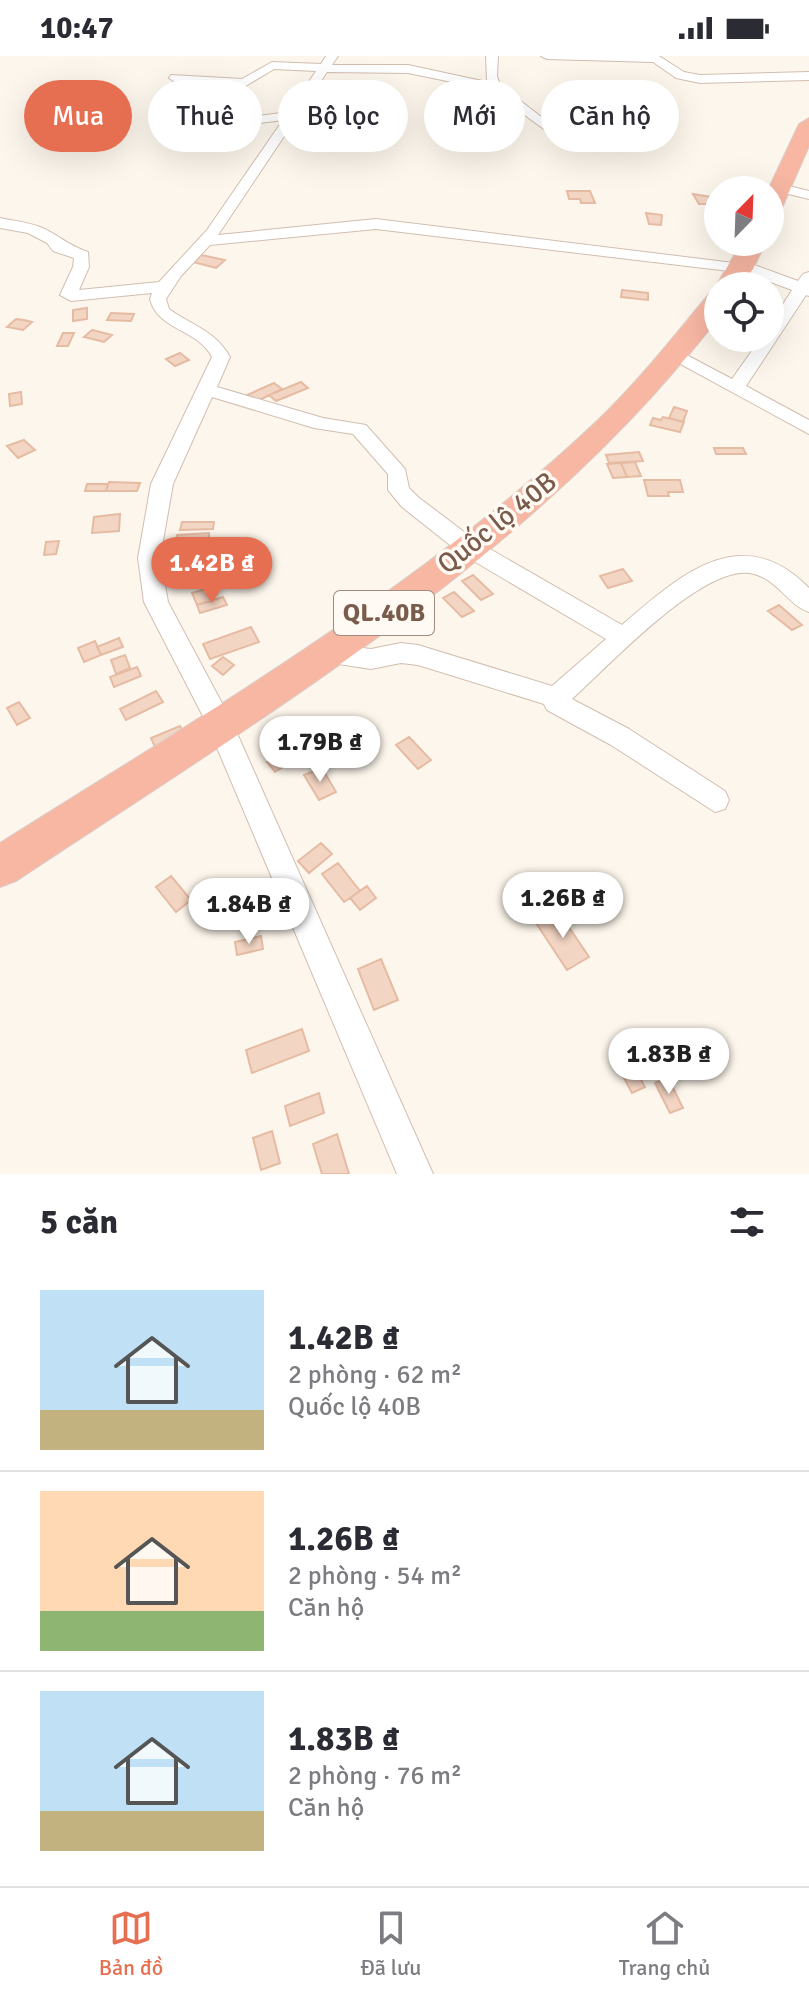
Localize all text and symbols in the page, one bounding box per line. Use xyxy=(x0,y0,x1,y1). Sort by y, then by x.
text: 10:47 xyxy=(40,10,114,47)
chip: Mua xyxy=(24,80,132,152)
chip: Thuê xyxy=(148,80,262,152)
chip: Bộ lọc xyxy=(278,80,408,152)
chip: Mới xyxy=(424,80,525,152)
chip: Căn hộ xyxy=(541,80,679,152)
north arrow xyxy=(704,176,784,256)
map controls xyxy=(704,176,784,352)
button: locate xyxy=(704,272,784,352)
street label: Quốc lộ 40B xyxy=(431,465,563,581)
pin: 1.42B ₫ xyxy=(138,537,286,605)
text: 1.42B ₫ xyxy=(169,547,255,579)
road number: QL.40B xyxy=(334,591,434,635)
pin: 1.79B ₫ xyxy=(246,716,394,784)
text: 1.79B ₫ xyxy=(277,726,363,758)
pin: 1.26B ₫ xyxy=(489,872,637,940)
pin: 1.84B ₫ xyxy=(175,878,323,946)
text: 1.26B ₫ xyxy=(520,882,606,914)
text: 1.84B ₫ xyxy=(206,888,292,920)
pin: 1.83B ₫ xyxy=(595,1028,743,1096)
text: 1.83B ₫ xyxy=(626,1038,712,1070)
icon: filters xyxy=(725,1200,769,1244)
text: 5 căn xyxy=(40,1201,118,1243)
text: 1.42B ₫ xyxy=(288,1317,400,1359)
icon: home xyxy=(104,1322,200,1418)
text: 2 phòng · 62 m² xyxy=(288,1359,462,1391)
text: Quốc lộ 40B xyxy=(288,1391,421,1423)
text: 1.26B ₫ xyxy=(288,1518,400,1560)
icon: home xyxy=(104,1523,200,1619)
text: 2 phòng · 54 m² xyxy=(288,1560,462,1592)
text: Căn hộ xyxy=(288,1592,364,1624)
text: 1.83B ₫ xyxy=(288,1718,400,1760)
icon: home xyxy=(104,1723,200,1819)
text: 2 phòng · 76 m² xyxy=(288,1760,462,1792)
text: Căn hộ xyxy=(288,1792,364,1824)
tab: Bản đồ xyxy=(99,1906,163,1981)
tab: Đã lưu xyxy=(360,1906,421,1981)
tab: Trang chủ xyxy=(619,1906,710,1981)

